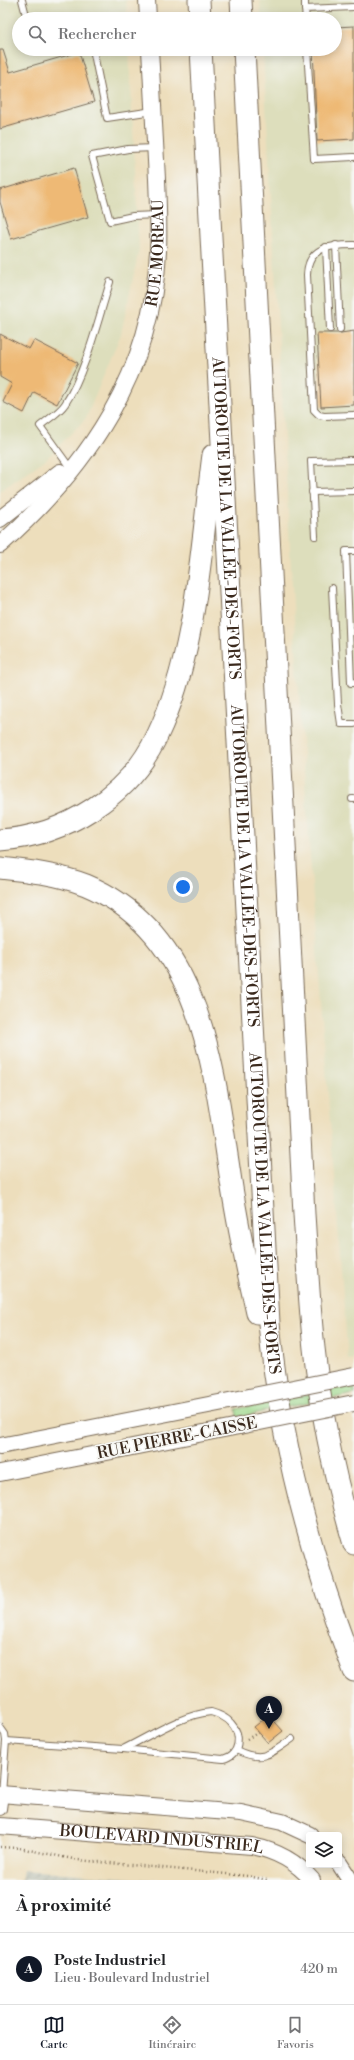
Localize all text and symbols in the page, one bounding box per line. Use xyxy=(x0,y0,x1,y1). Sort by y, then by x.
search box xyxy=(12,12,342,56)
icon: search xyxy=(26,23,48,45)
text: Rechercher xyxy=(58,25,137,44)
street label: RUE MOREAU xyxy=(141,199,168,309)
street label: AUTOROUTE DE LA VALLÉE-DES-FORTS xyxy=(207,356,245,680)
street label: AUTOROUTE DE LA VALLÉE-DES-FORTS xyxy=(226,703,263,1028)
your location xyxy=(173,877,193,897)
street label: AUTOROUTE DE LA VALLÉE-DES-FORTS xyxy=(245,1051,285,1376)
street label: RUE PIERRE-CAISSE xyxy=(95,1413,259,1463)
pin: A xyxy=(256,1696,282,1729)
street label: BOULEVARD INDUSTRIEL xyxy=(58,1821,266,1858)
map controls xyxy=(306,1832,342,1868)
button: layers xyxy=(306,1832,342,1868)
text: À proximité xyxy=(16,1895,111,1917)
text: Poste Industriel xyxy=(54,1951,166,1970)
text: A xyxy=(24,1961,34,1977)
text: 420 m xyxy=(300,1961,338,1977)
text: Lieu · Boulevard Industriel xyxy=(54,1970,210,1986)
tab: Carte xyxy=(40,2014,68,2052)
tab: Itinéraire xyxy=(148,2014,196,2052)
tab: Favoris xyxy=(277,2014,314,2052)

